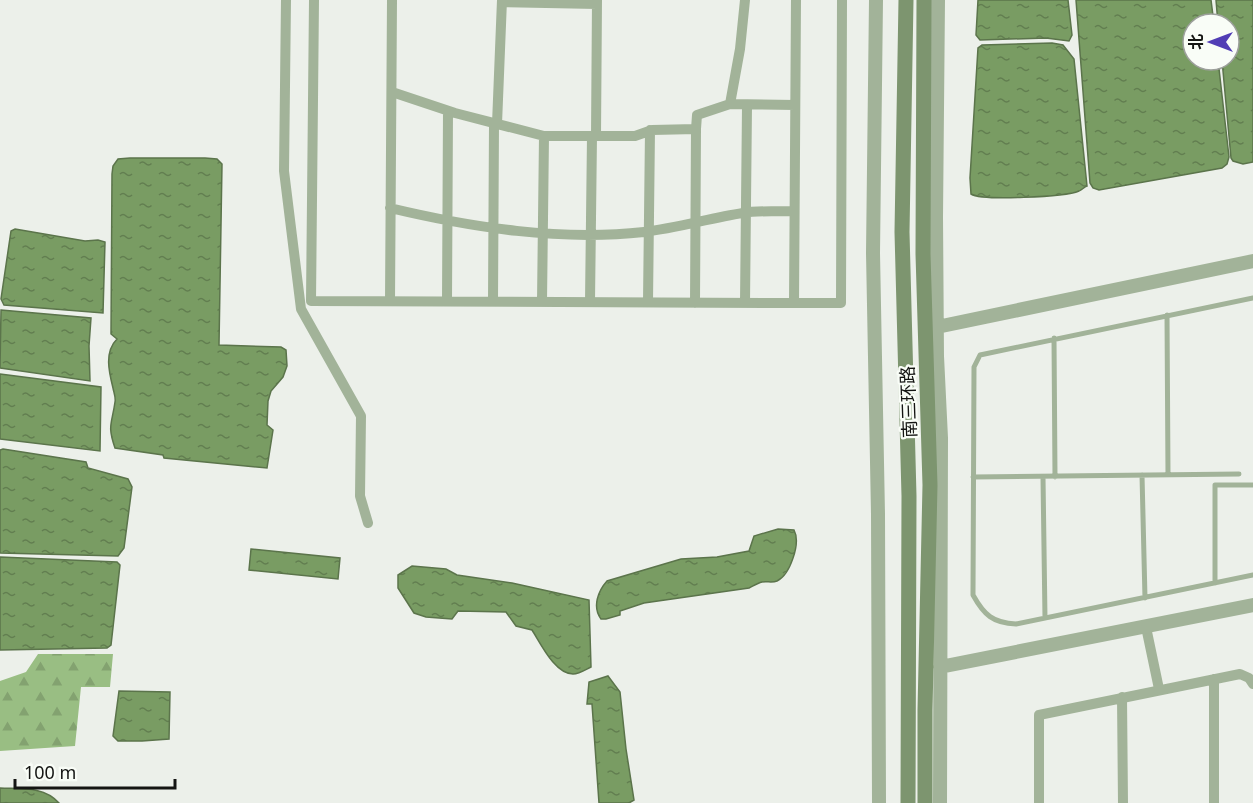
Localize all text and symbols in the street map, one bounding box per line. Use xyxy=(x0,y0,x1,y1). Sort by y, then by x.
north arrow xyxy=(1181,12,1241,72)
text: 北 xyxy=(1185,34,1207,50)
street label: 南三环路 xyxy=(895,366,921,438)
scale bar xyxy=(15,752,176,790)
text: 100 m xyxy=(24,760,76,784)

